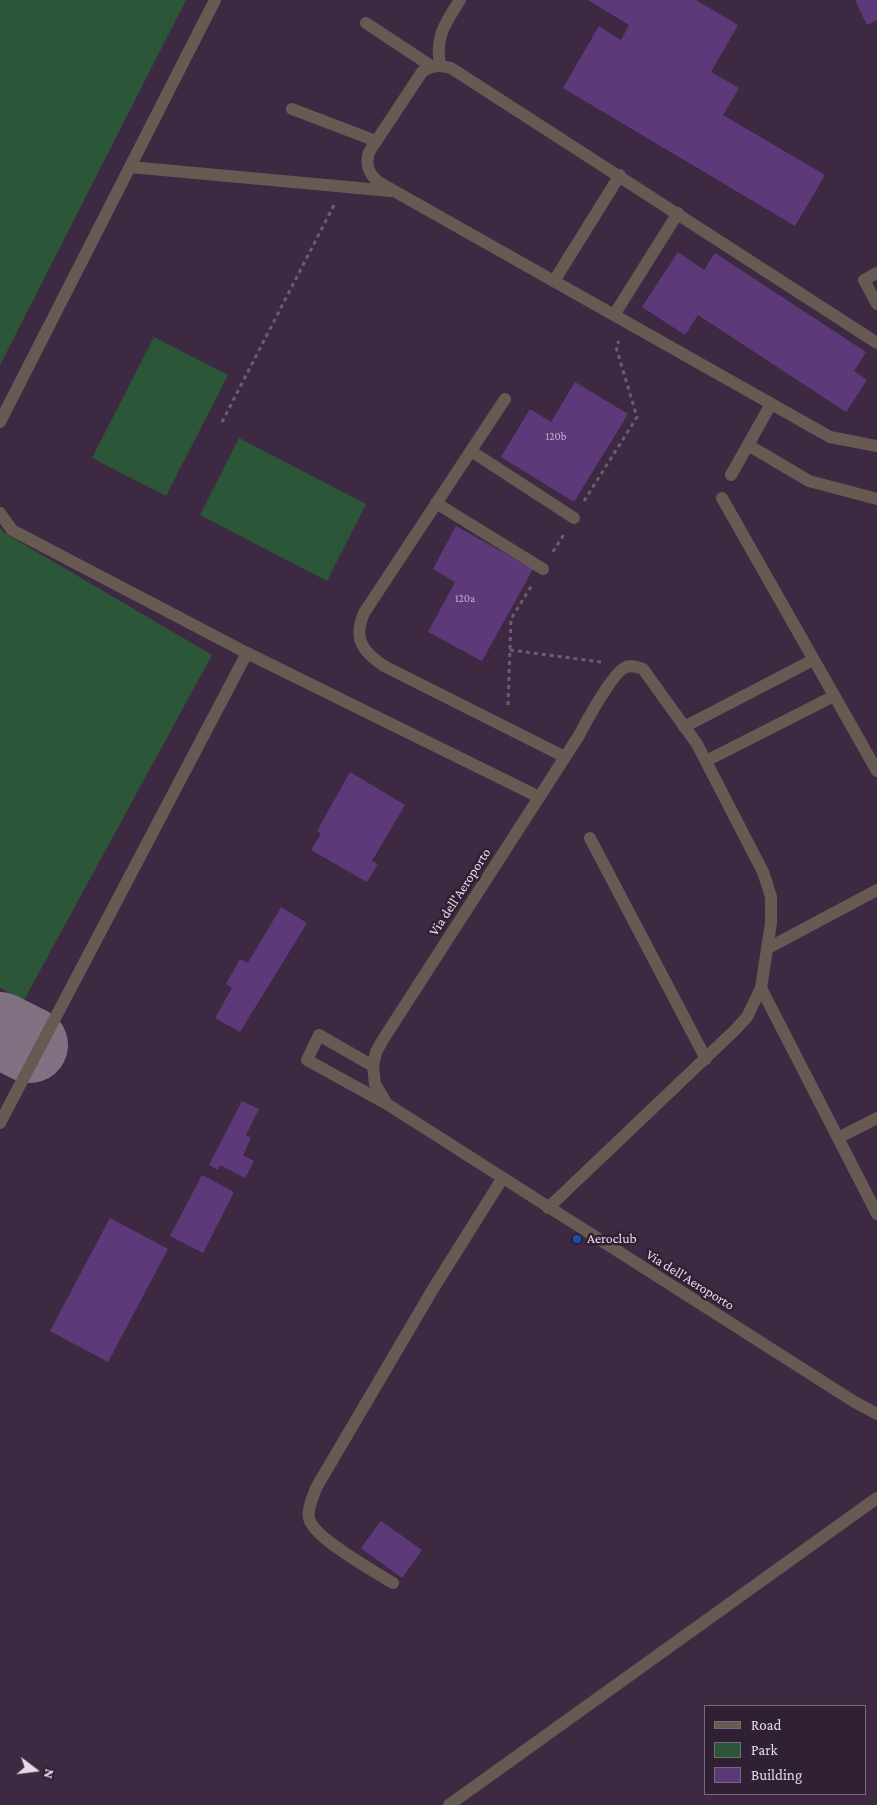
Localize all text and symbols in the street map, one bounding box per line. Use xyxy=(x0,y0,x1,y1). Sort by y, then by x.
house number: 120b xyxy=(546,430,566,444)
house number: 120a xyxy=(455,592,475,606)
street label: Via dell'Aeroporto xyxy=(425,845,495,939)
place label: Aeroclub xyxy=(587,1231,637,1247)
marker: Aeroclub xyxy=(571,1233,583,1245)
street label: Via dell'Aeroporto xyxy=(643,1246,737,1314)
legend xyxy=(704,1705,867,1795)
text: Road xyxy=(751,1717,781,1733)
text: Park xyxy=(751,1742,778,1758)
north arrow xyxy=(10,1745,60,1795)
text: N xyxy=(41,1767,58,1781)
text: Building xyxy=(751,1767,802,1783)

